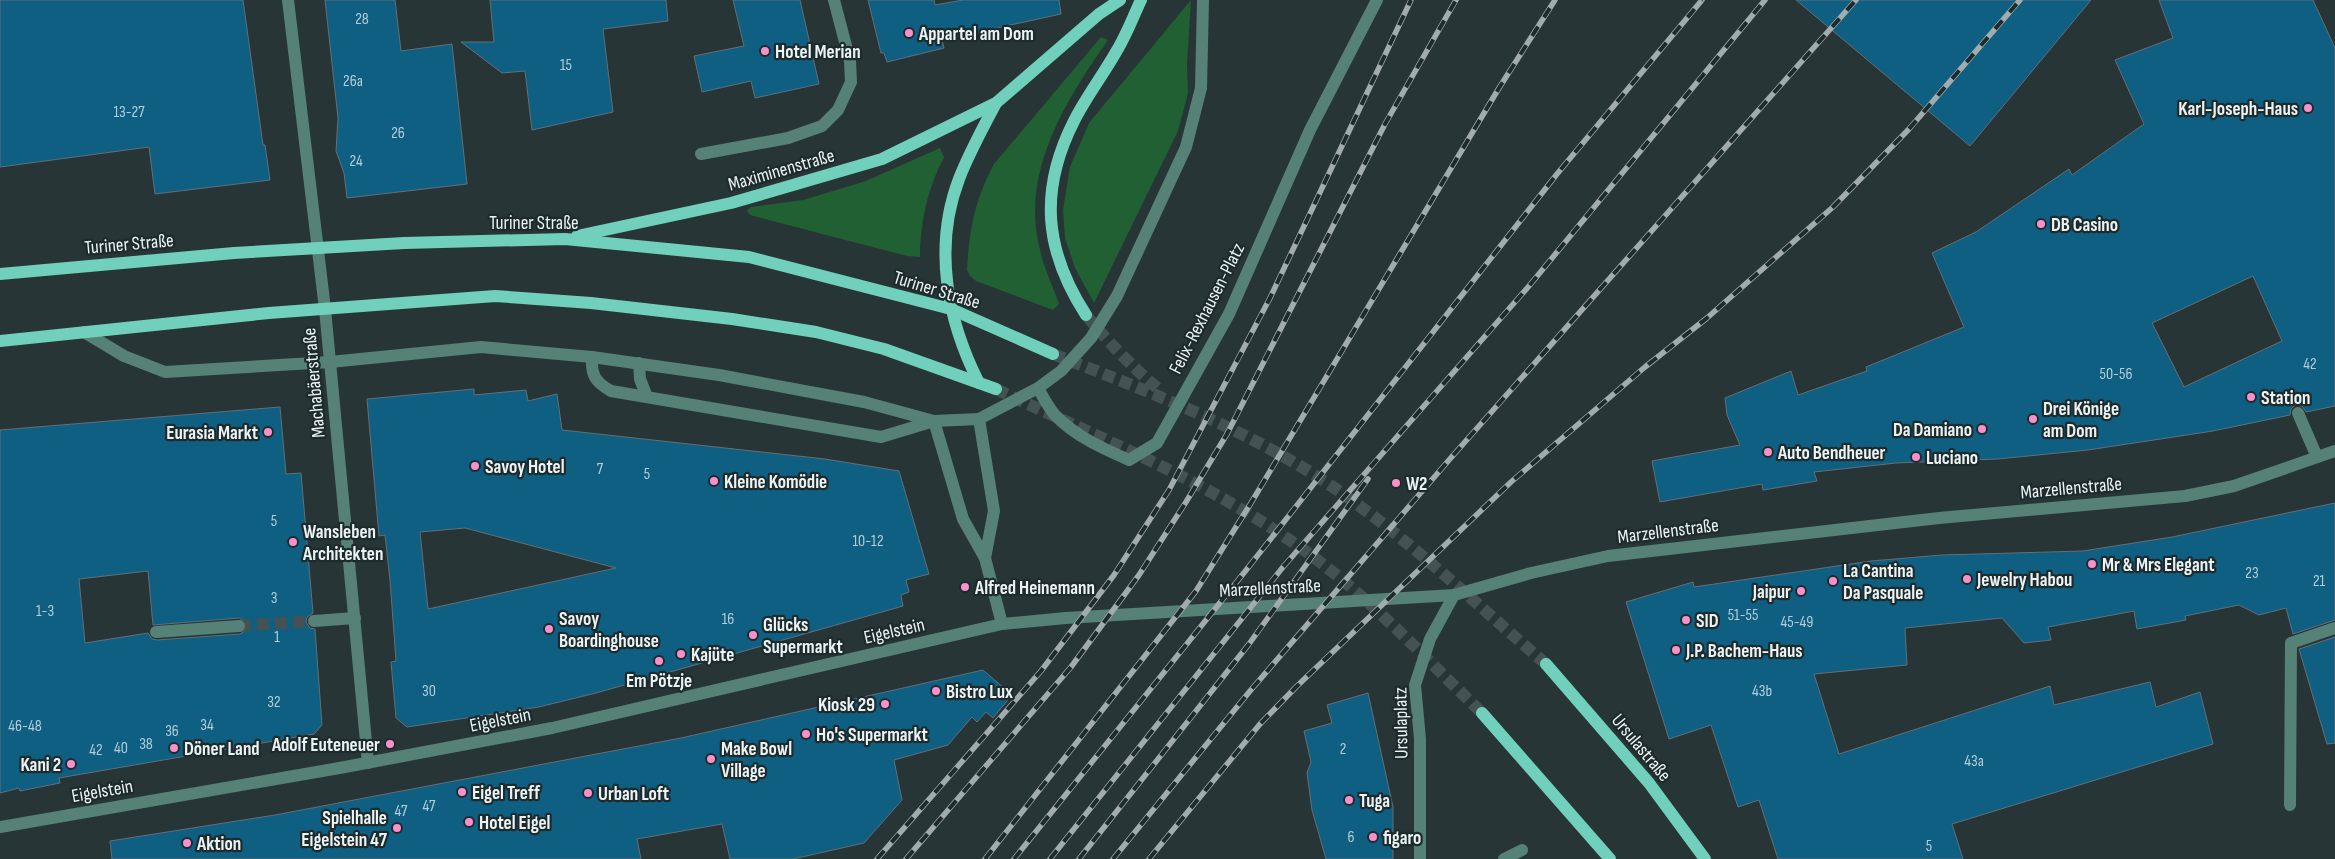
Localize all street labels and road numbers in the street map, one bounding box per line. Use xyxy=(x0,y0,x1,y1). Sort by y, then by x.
street label: Maximinenstraße xyxy=(726,144,837,197)
street label: Turiner Straße xyxy=(489,212,579,235)
street label: Turiner Straße xyxy=(84,229,175,260)
street label: Felix-Rexhausen-Platz xyxy=(1164,239,1250,378)
street label: Turiner Straße xyxy=(890,266,983,315)
street label: Machabäerstraße xyxy=(298,327,331,439)
street label: Marzellenstraße xyxy=(2019,473,2123,504)
street label: Marzellenstraße xyxy=(1616,514,1720,549)
street label: Marzellenstraße xyxy=(1219,574,1322,603)
street label: Eigelstein xyxy=(862,613,927,650)
street label: Ursulaplatz xyxy=(1389,687,1414,759)
street label: Eigelstein xyxy=(468,703,533,738)
street label: Ursulastraße xyxy=(1606,710,1676,786)
street label: Eigelstein xyxy=(70,775,135,808)

